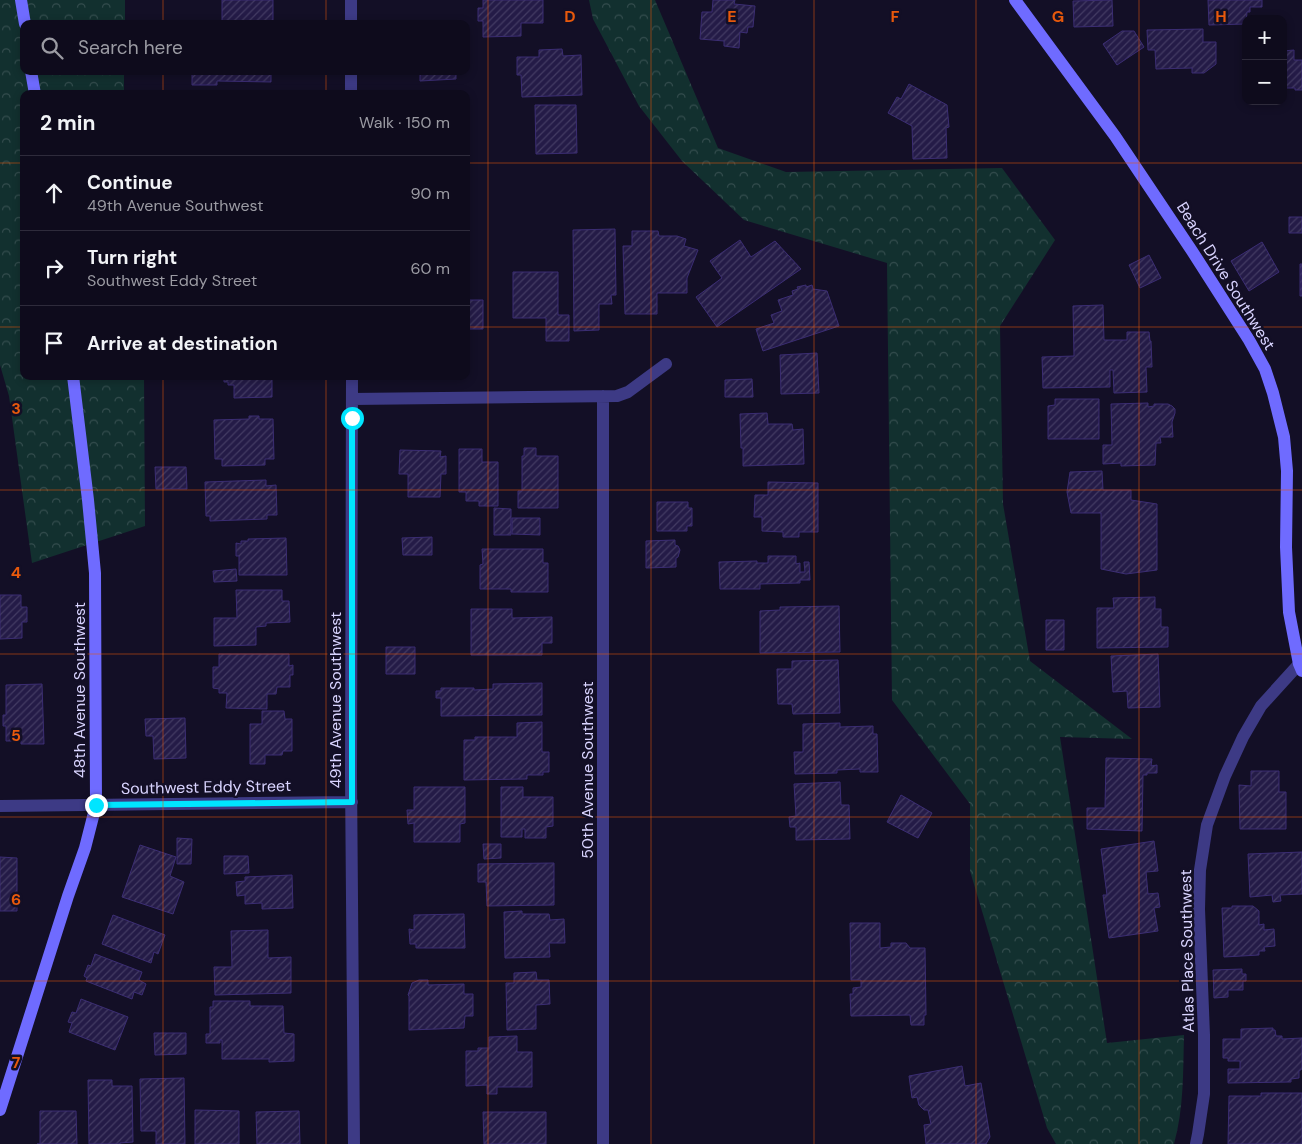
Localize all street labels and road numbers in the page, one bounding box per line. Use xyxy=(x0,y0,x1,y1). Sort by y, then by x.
street label: Beach Drive Southwest xyxy=(1172,198,1280,354)
street label: 48th Avenue Southwest xyxy=(69,602,90,778)
street label: 49th Avenue Southwest xyxy=(325,612,346,788)
street label: 50th Avenue Southwest xyxy=(577,681,598,859)
street label: Southwest Eddy Street xyxy=(121,775,291,799)
street label: Atlas Place Southwest xyxy=(1175,869,1199,1033)

